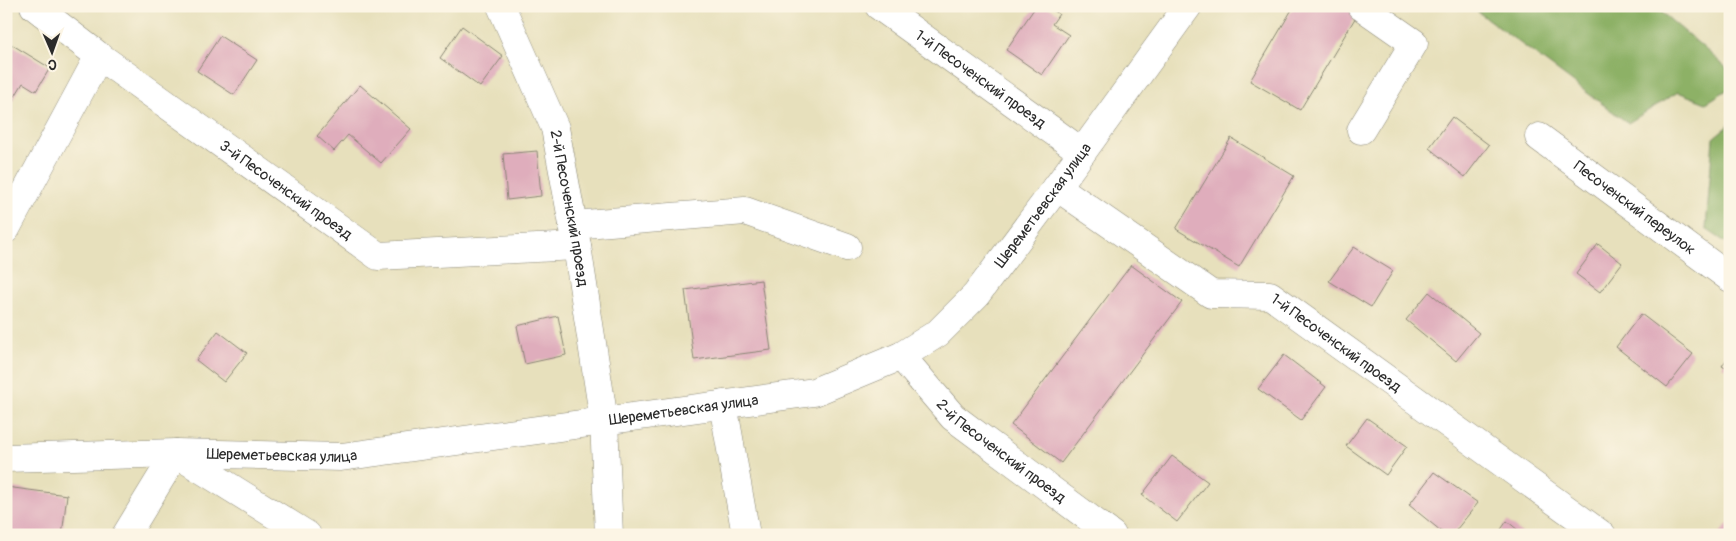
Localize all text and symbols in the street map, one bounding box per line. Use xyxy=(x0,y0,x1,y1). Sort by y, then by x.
street label: 1-й Песоченский проезд xyxy=(911,26,1049,133)
north arrow xyxy=(28,28,78,78)
text: С xyxy=(47,56,57,73)
street label: 2-й Песоченский проезд xyxy=(546,128,592,288)
street label: 3-й Песоченский проезд xyxy=(216,136,356,244)
street label: Шереметьевская улица xyxy=(991,139,1096,272)
street label: Песоченский переулок xyxy=(1570,157,1699,259)
street label: 1-й Песоченский проезд xyxy=(1267,290,1405,397)
street label: Шереметьевская улица xyxy=(608,391,760,430)
street label: 2-й Песоченский проезд xyxy=(932,396,1069,507)
street label: Шереметьевская улица xyxy=(206,445,358,467)

